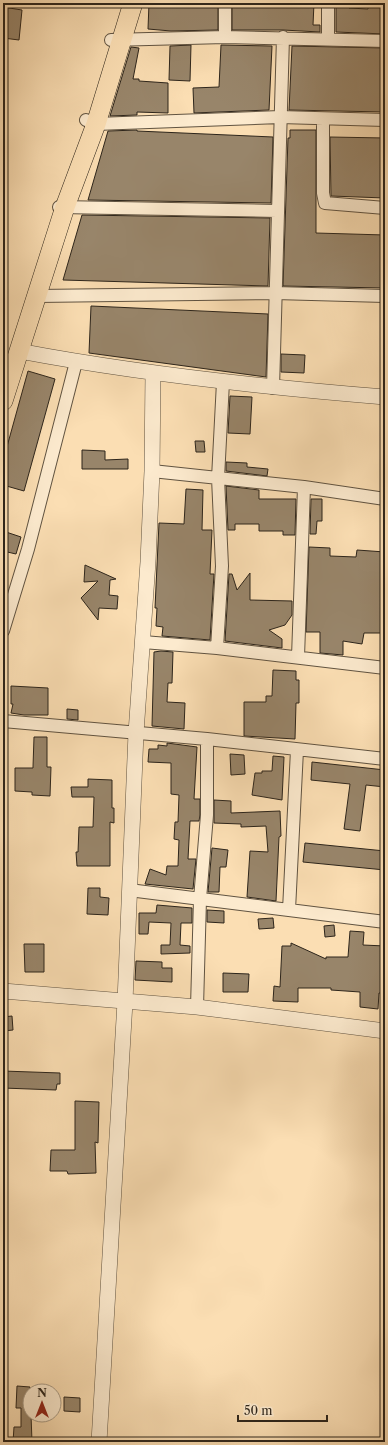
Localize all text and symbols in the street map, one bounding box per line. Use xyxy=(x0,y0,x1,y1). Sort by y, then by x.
north arrow xyxy=(22,1383,62,1423)
text: N xyxy=(37,1386,47,1400)
scale bar xyxy=(238,1397,327,1423)
text: 50 m xyxy=(244,1403,273,1418)

